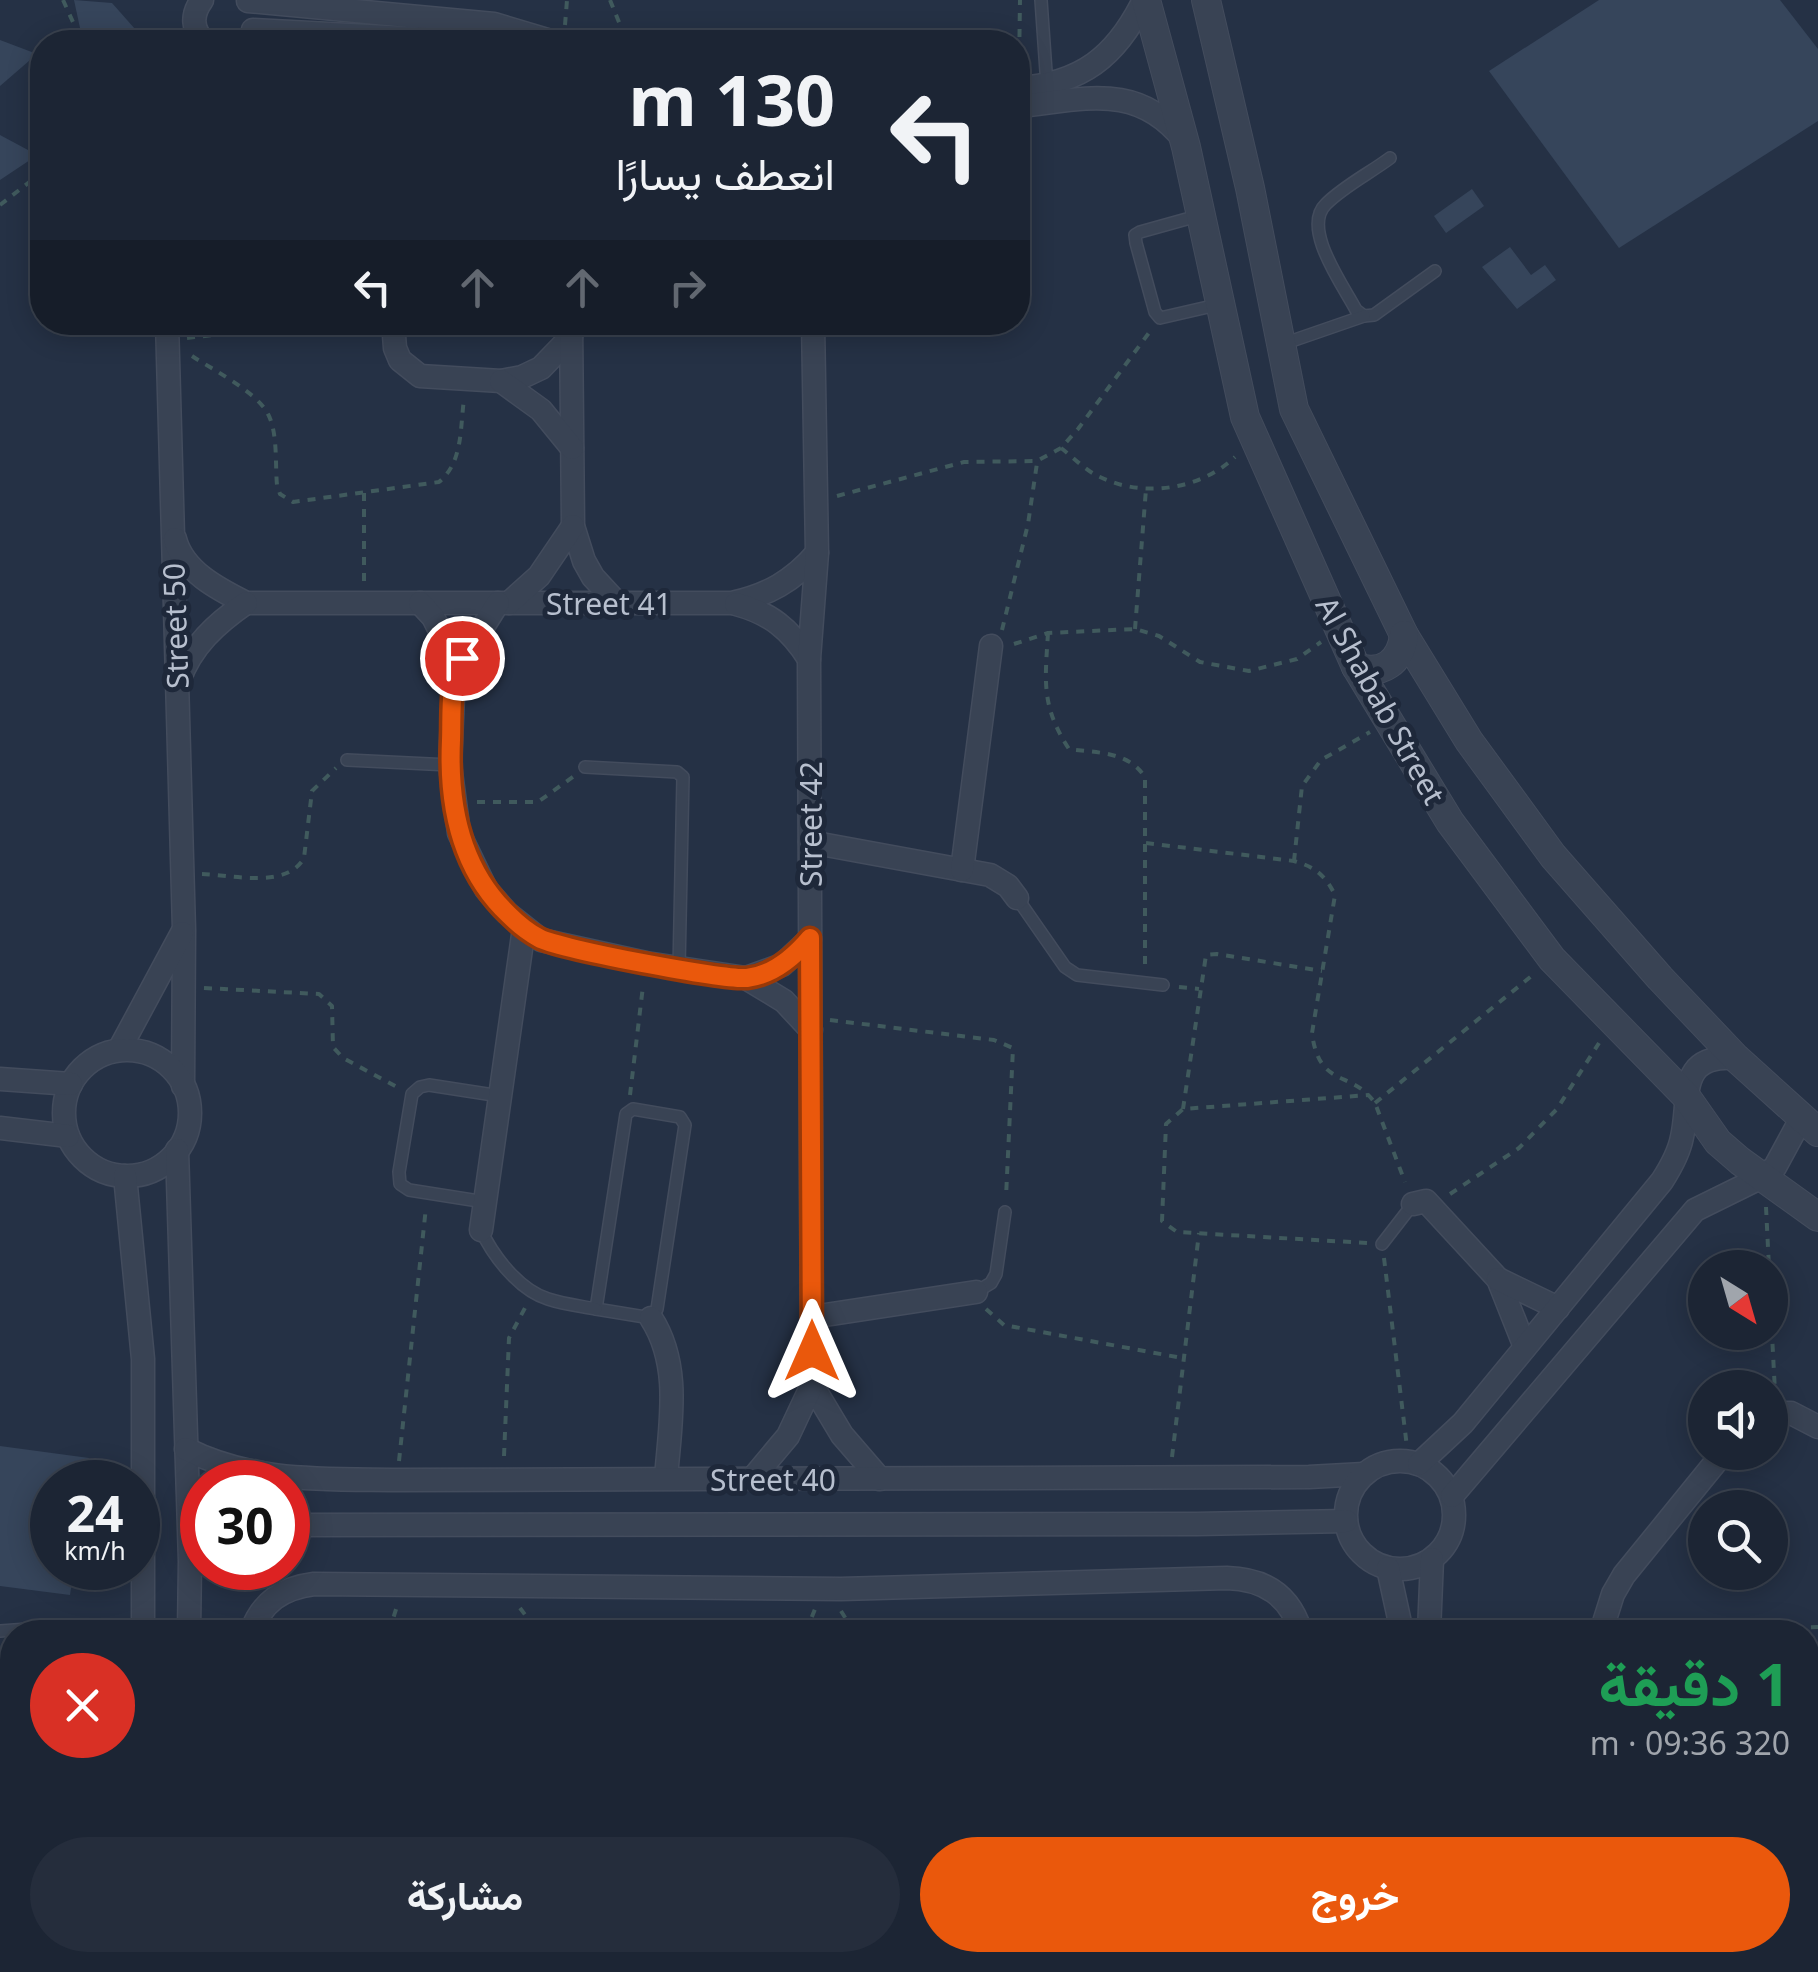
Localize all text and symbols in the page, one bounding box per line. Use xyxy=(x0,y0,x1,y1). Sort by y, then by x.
text: 130 m xyxy=(628,51,835,147)
icon: left xyxy=(870,70,1000,200)
text: انعطف يسارًا xyxy=(616,142,835,203)
icon: left xyxy=(345,260,400,315)
icon: ahead xyxy=(450,260,505,315)
icon: ahead xyxy=(555,260,610,315)
icon: right xyxy=(660,260,715,315)
street label: Street 50 xyxy=(152,562,198,690)
street label: Street 41 xyxy=(546,583,672,624)
street label: Al Shabab Street xyxy=(1307,589,1455,811)
pin xyxy=(420,616,505,701)
icon: arrive xyxy=(435,631,490,686)
street label: Street 42 xyxy=(790,761,831,887)
north arrow xyxy=(1688,1250,1788,1350)
map controls xyxy=(1688,1250,1788,1590)
position arrow xyxy=(760,1299,864,1403)
button: sound xyxy=(1688,1370,1788,1470)
street label: Street 40 xyxy=(710,1459,836,1500)
speed limit sign: 30 xyxy=(180,1460,310,1590)
text: 24 xyxy=(66,1479,124,1547)
button: search xyxy=(1688,1490,1788,1590)
text: km/h xyxy=(64,1533,126,1567)
text: 1 دقيقة xyxy=(1599,1642,1790,1724)
button: close xyxy=(30,1653,135,1758)
text: 320 m · 09:36 xyxy=(1590,1721,1790,1764)
button: مشاركة xyxy=(30,1837,900,1952)
button: خروج xyxy=(920,1837,1790,1952)

